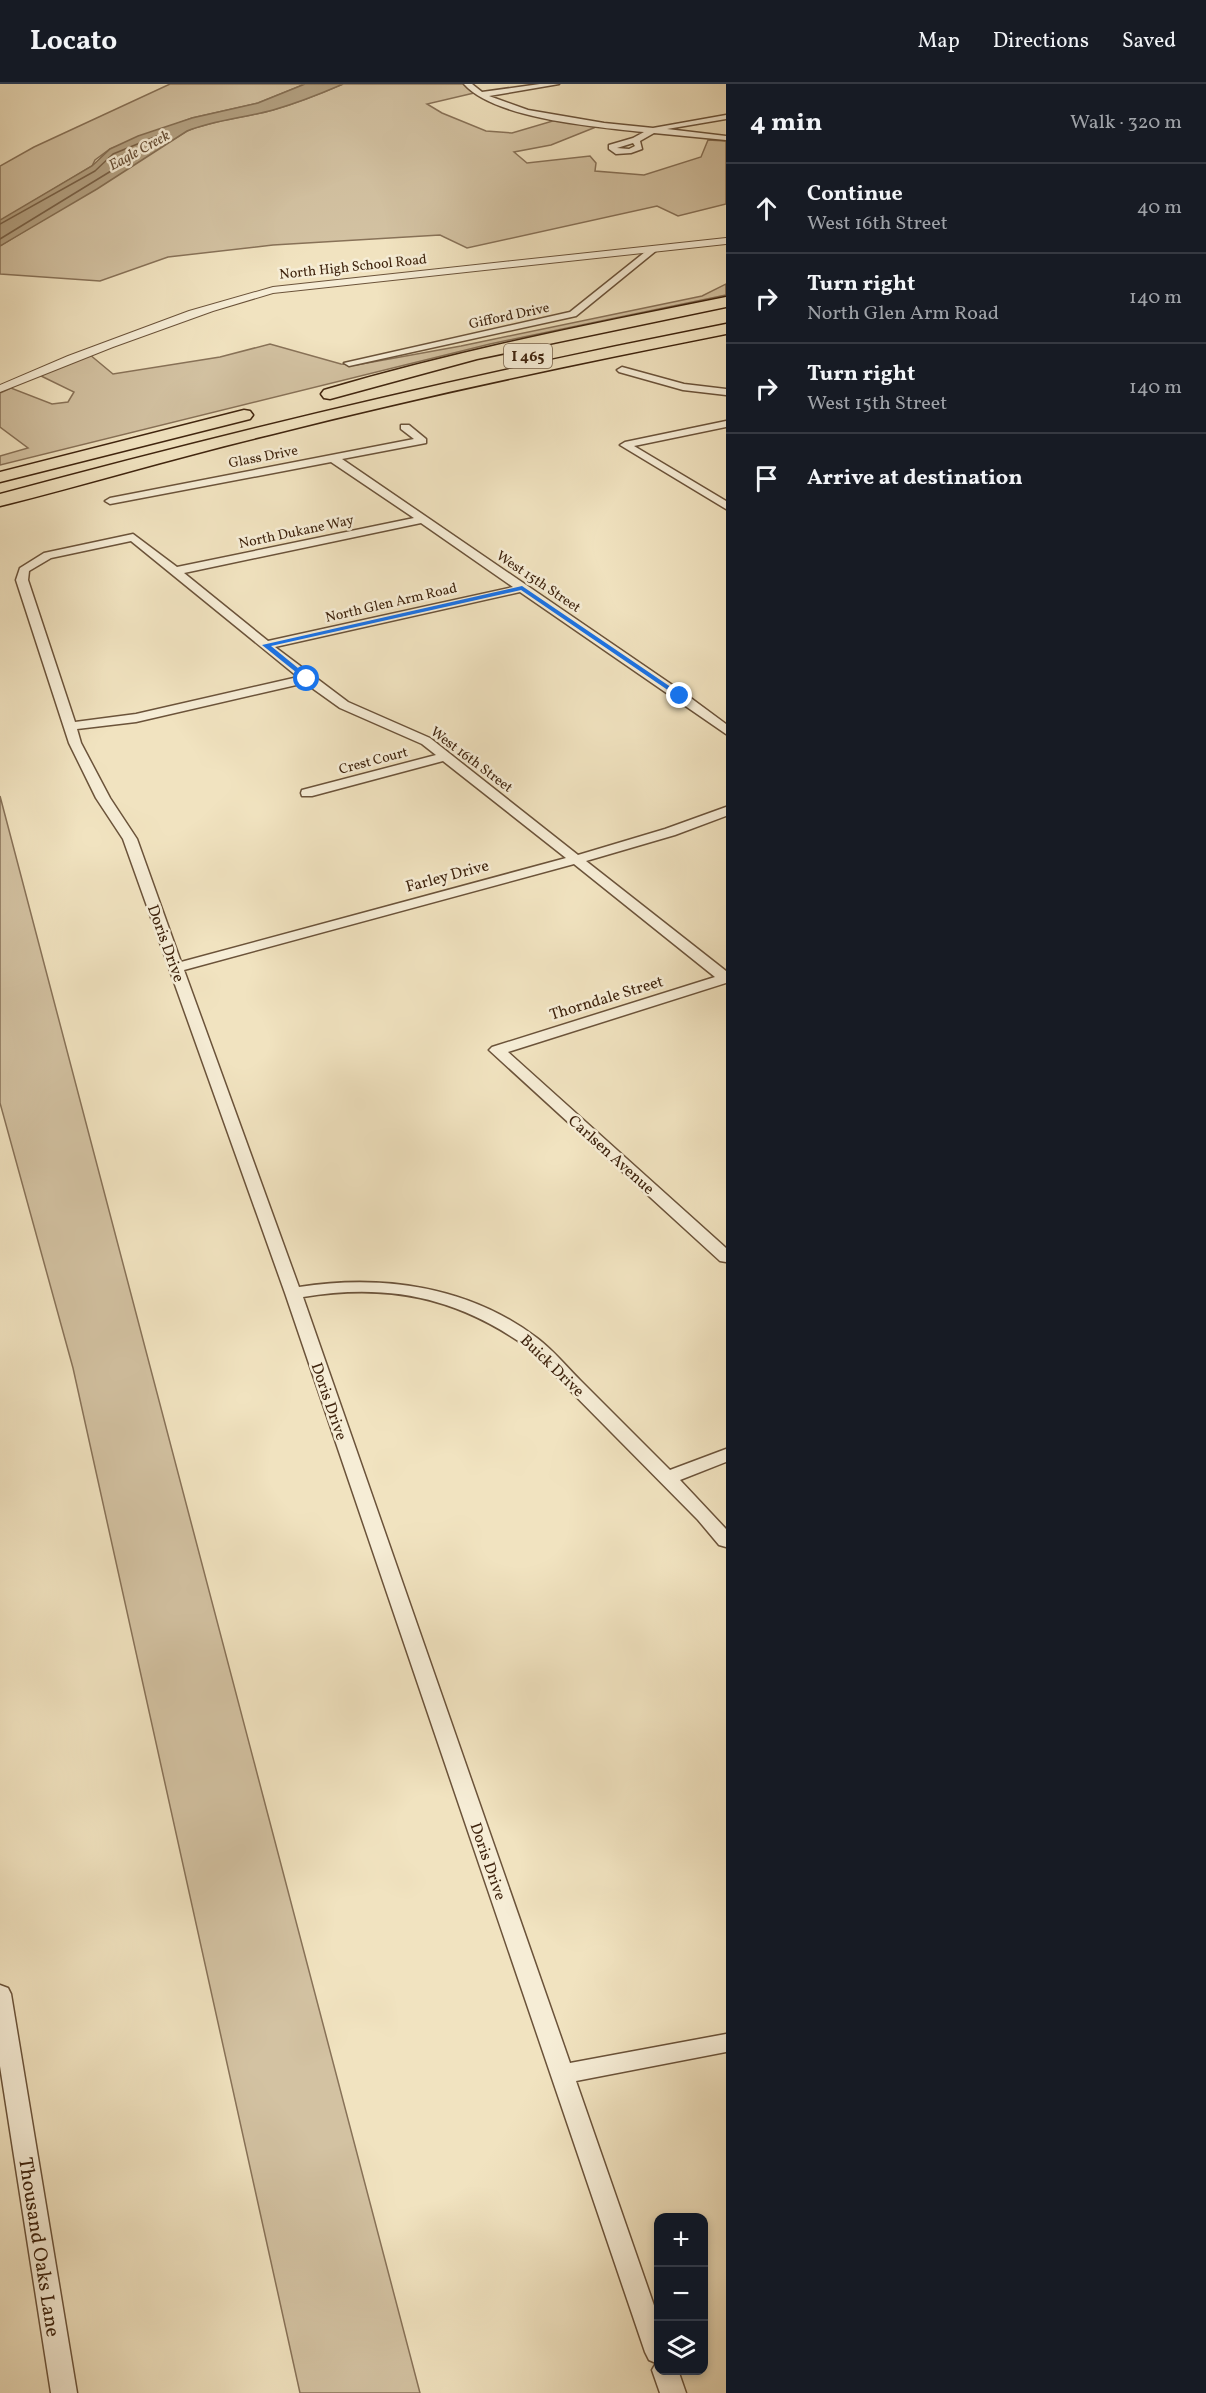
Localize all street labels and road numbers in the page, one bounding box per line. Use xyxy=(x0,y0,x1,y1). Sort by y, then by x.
street label: North High School Road xyxy=(278,250,428,285)
street label: Gifford Drive xyxy=(467,299,552,334)
road number: I 465 xyxy=(504,344,552,368)
street label: Glass Drive xyxy=(227,441,300,474)
street label: North Dukane Way xyxy=(237,511,356,554)
street label: West 15th Street xyxy=(492,547,584,618)
street label: North Glen Arm Road xyxy=(324,579,459,628)
street label: West 16th Street xyxy=(426,723,516,797)
street label: Crest Court xyxy=(337,743,410,780)
street label: Farley Drive xyxy=(403,855,492,899)
street label: Doris Drive xyxy=(141,902,189,985)
street label: Thorndale Street xyxy=(547,971,667,1027)
street label: Carlsen Avenue xyxy=(563,1111,659,1200)
street label: Buick Drive xyxy=(515,1330,589,1403)
street label: Doris Drive xyxy=(305,1360,352,1443)
street label: Doris Drive xyxy=(464,1820,511,1903)
street label: Thousand Oaks Lane xyxy=(10,2155,66,2339)

